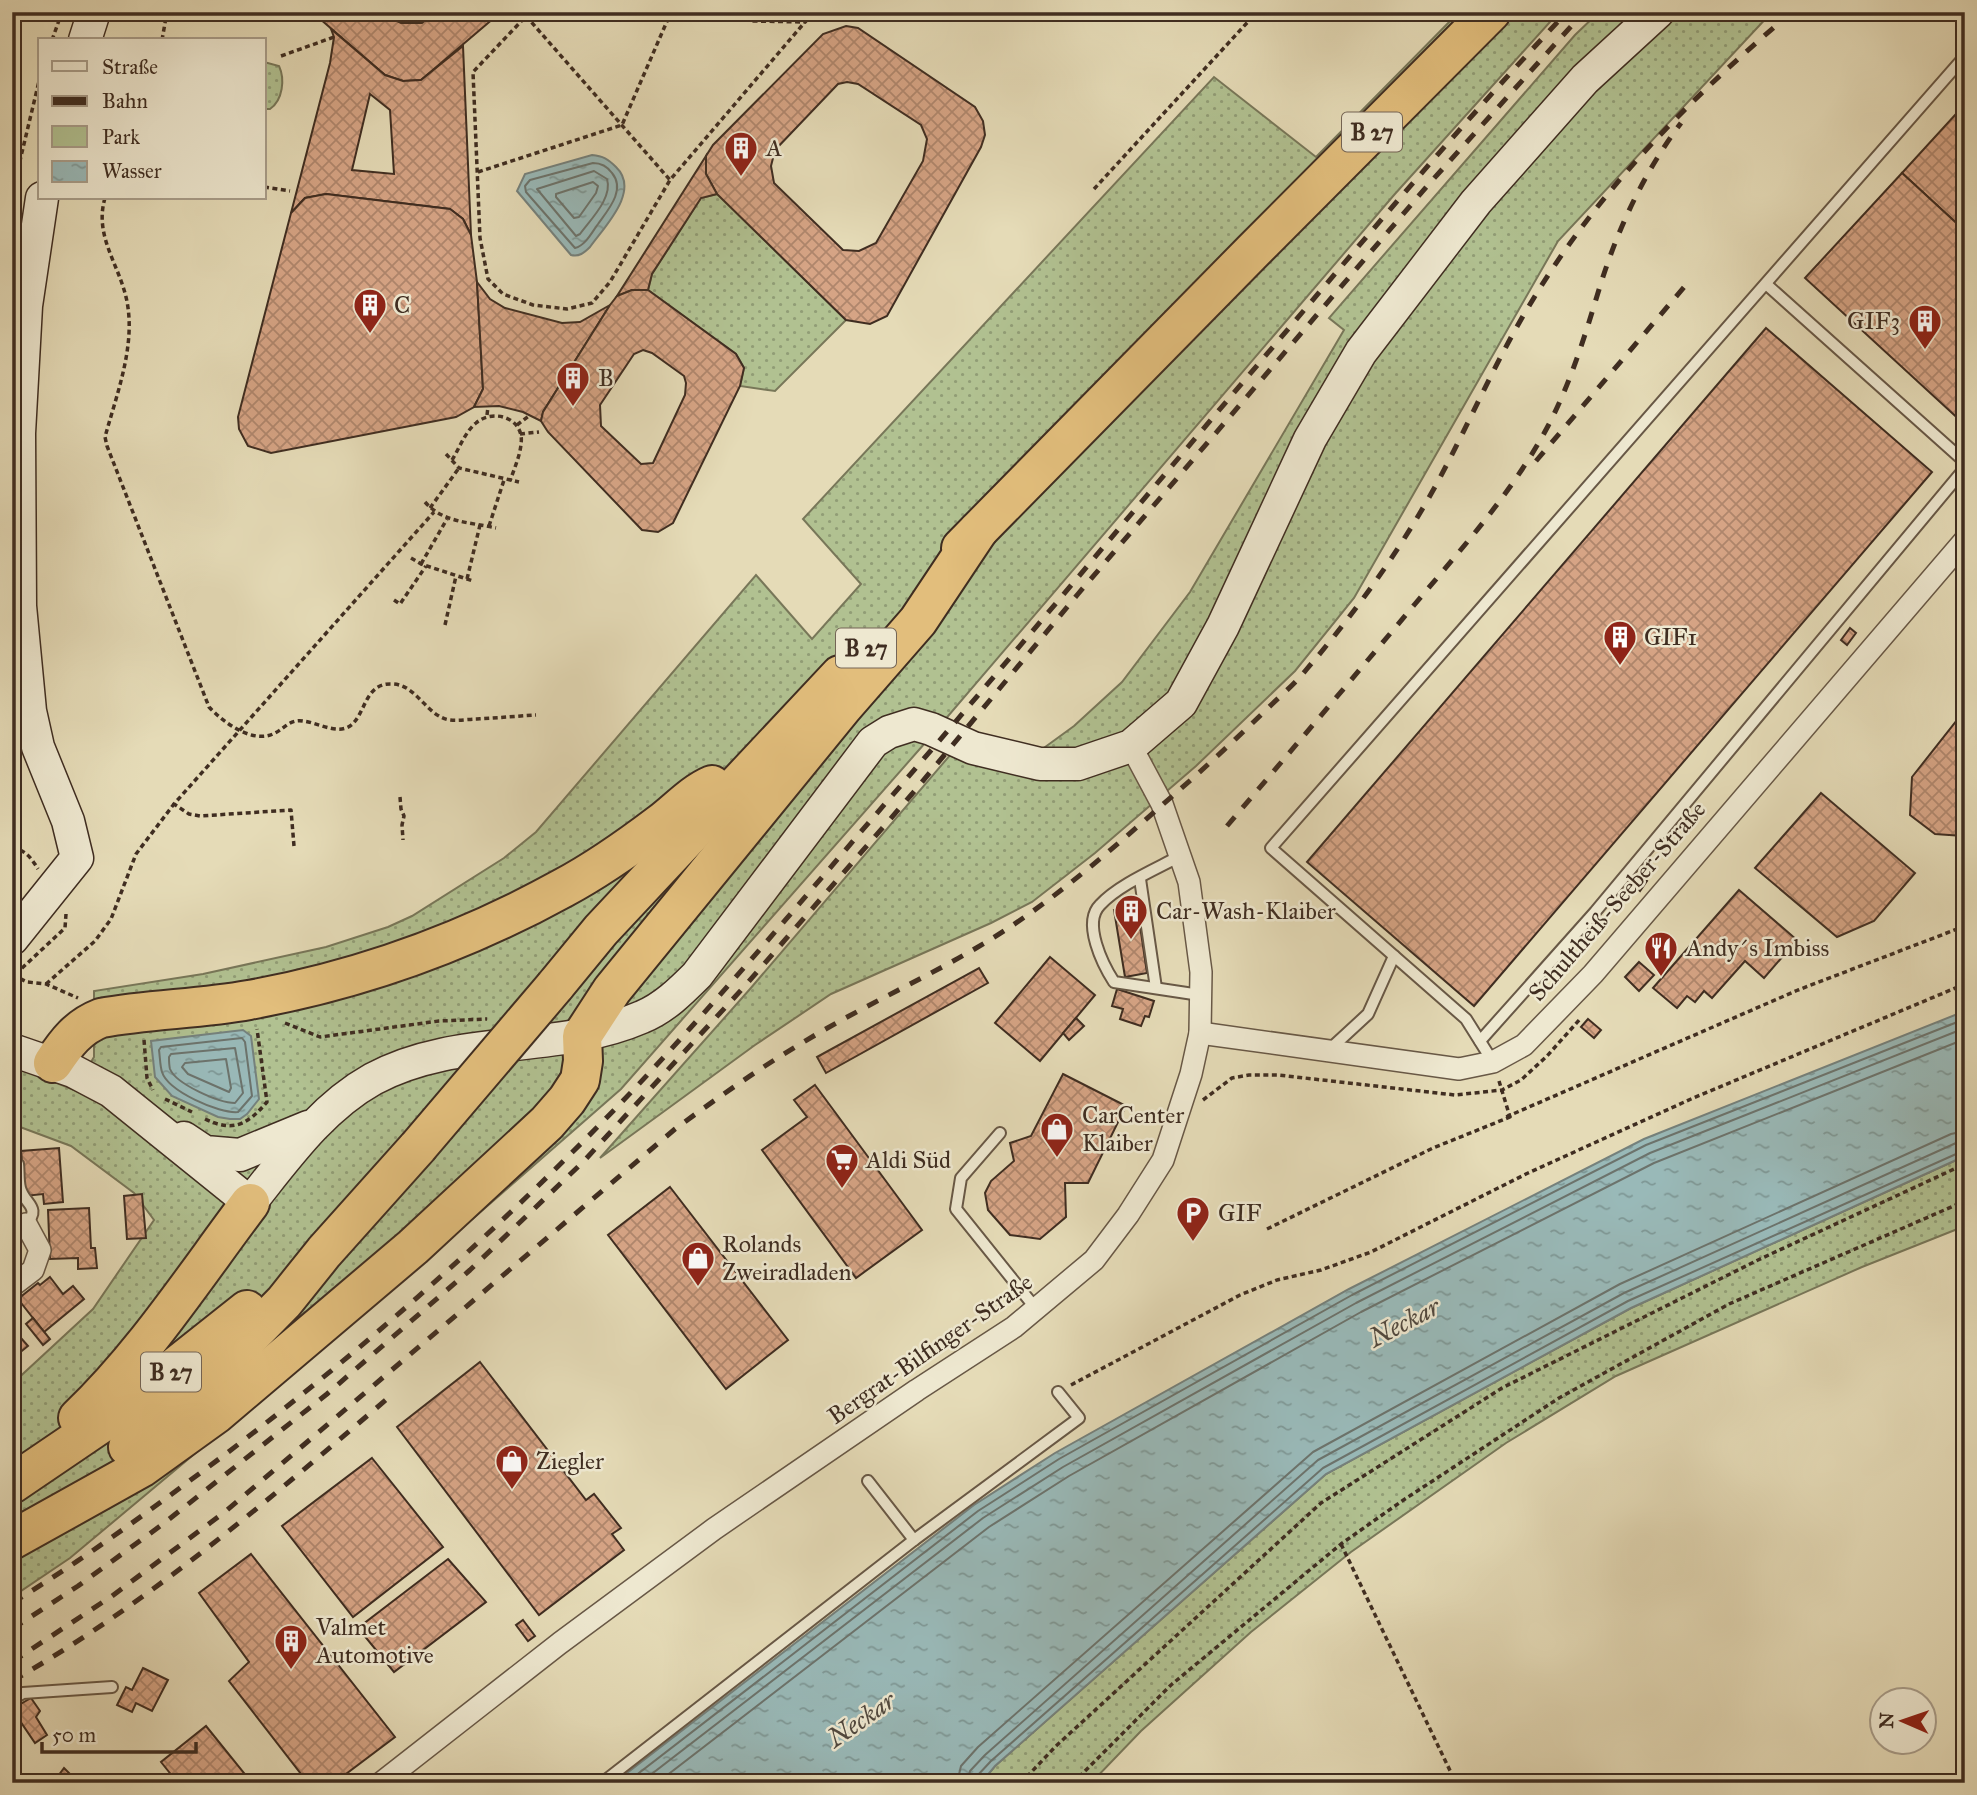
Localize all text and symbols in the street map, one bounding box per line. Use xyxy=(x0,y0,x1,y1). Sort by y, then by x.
legend xyxy=(38,38,266,200)
text: Straße xyxy=(102,54,158,80)
text: Bahn xyxy=(102,88,148,114)
road number: B 27 xyxy=(1342,113,1402,152)
text: Park xyxy=(102,124,140,150)
building icon: A xyxy=(722,129,760,178)
place label: A xyxy=(765,133,782,163)
text: Wasser xyxy=(102,158,162,184)
building icon: C xyxy=(351,286,389,335)
place label: C xyxy=(394,290,410,320)
building icon: GIF3 xyxy=(1906,302,1944,351)
place label: GIF3 xyxy=(1847,306,1900,336)
building icon: B xyxy=(554,359,592,408)
place label: B xyxy=(598,363,614,393)
building icon: GIF1 xyxy=(1601,618,1639,667)
place label: GIF1 xyxy=(1644,622,1697,652)
road number: B 27 xyxy=(836,628,896,668)
street label: Schultheiß-Seeber-Straße xyxy=(1522,795,1712,1007)
building icon: Car-Wash-Klaiber xyxy=(1112,892,1150,941)
place label: Car-Wash-Klaiber xyxy=(1156,896,1336,926)
restaurant icon: Andy´s Imbiss xyxy=(1642,929,1680,978)
place label: Andy´s Imbiss xyxy=(1685,933,1829,963)
place label: CarCenter Klaiber xyxy=(1082,1100,1184,1158)
shop icon: CarCenter Klaiber xyxy=(1038,1110,1076,1159)
supermarket icon: Aldi Süd xyxy=(823,1141,861,1190)
place label: Aldi Süd xyxy=(865,1145,951,1175)
parking icon: GIF xyxy=(1174,1194,1212,1243)
place label: GIF xyxy=(1218,1198,1262,1228)
place label: Rolands Zweiradladen xyxy=(722,1229,852,1287)
shop icon: Rolands Zweiradladen xyxy=(679,1239,717,1288)
street label: Bergrat-Bilfinger-Straße xyxy=(822,1267,1038,1431)
water label: Neckar xyxy=(1361,1289,1446,1355)
road number: B 27 xyxy=(141,1352,201,1392)
shop icon: Ziegler xyxy=(493,1442,531,1491)
place label: Ziegler xyxy=(536,1446,604,1476)
place label: Valmet Automotive xyxy=(315,1612,434,1670)
building icon: Valmet Automotive xyxy=(272,1622,310,1671)
water label: Neckar xyxy=(819,1683,902,1755)
north arrow xyxy=(1868,1686,1938,1756)
scale bar xyxy=(42,1711,196,1755)
text: N xyxy=(1875,1712,1898,1729)
text: 50 m xyxy=(52,1722,97,1748)

